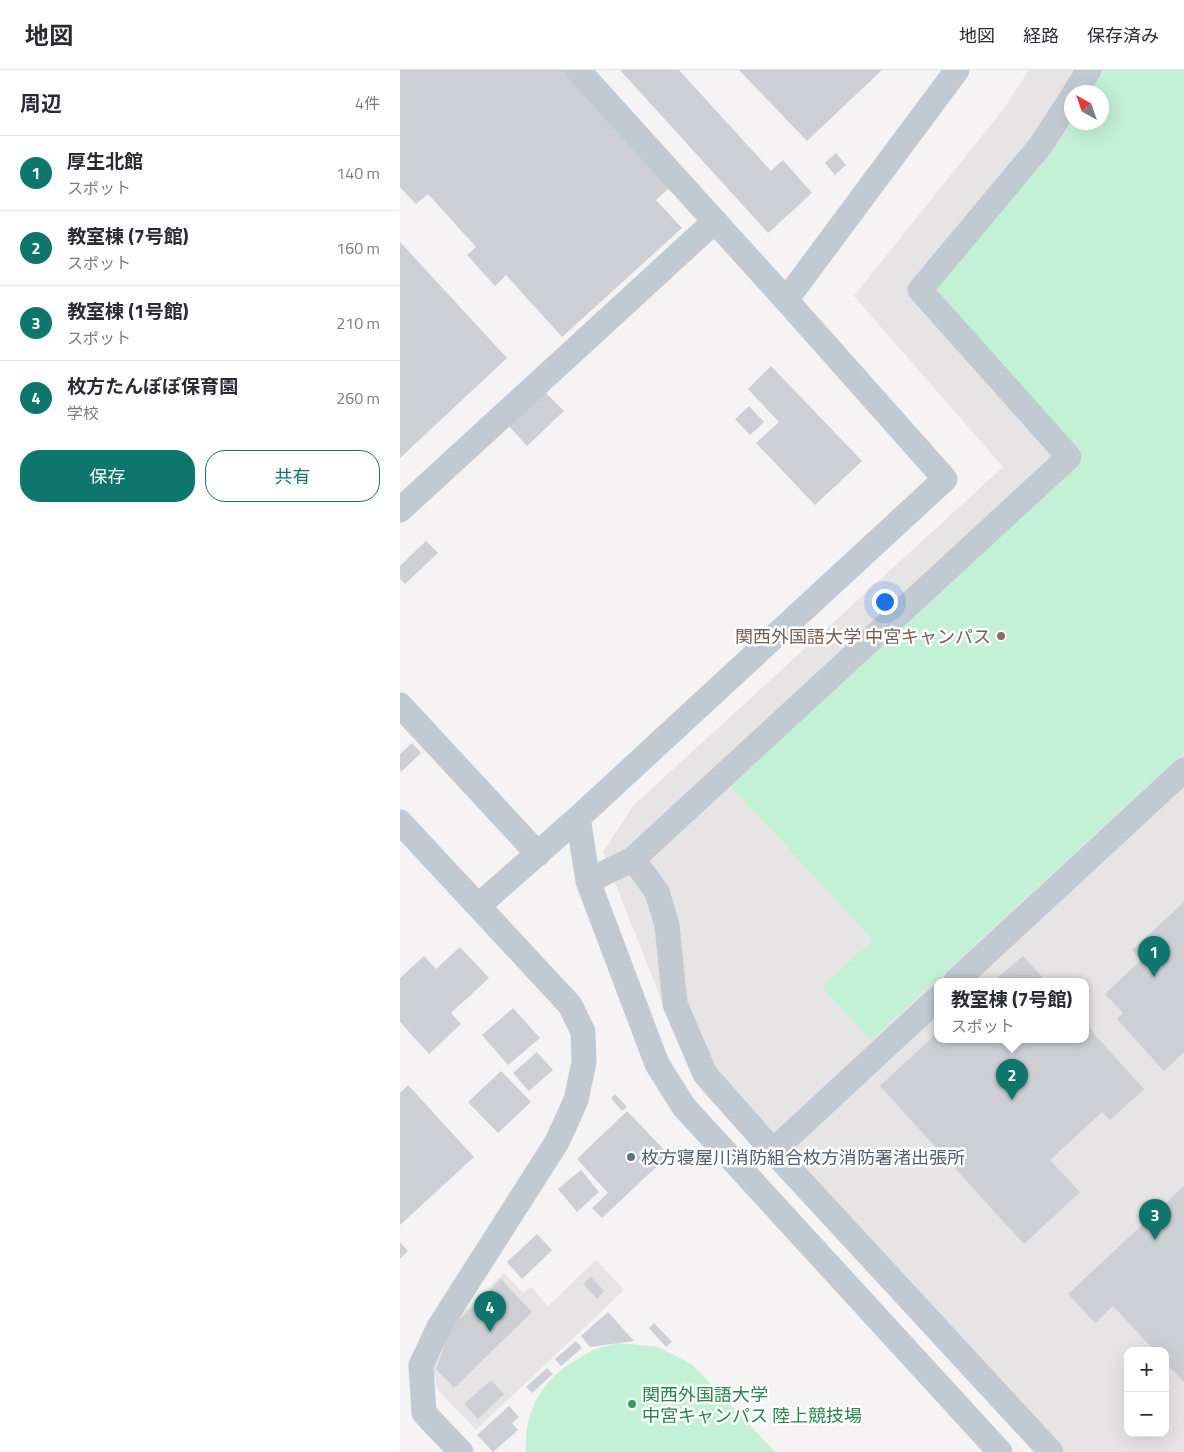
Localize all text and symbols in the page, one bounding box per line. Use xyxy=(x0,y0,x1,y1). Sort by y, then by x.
text: 地図 xyxy=(25,17,73,53)
text: 地図 xyxy=(959,22,995,49)
text: 経路 xyxy=(1023,22,1059,49)
text: 保存済み xyxy=(1087,22,1159,49)
north arrow xyxy=(1064,85,1109,130)
text: 周辺 xyxy=(20,87,62,119)
text: 4件 xyxy=(355,91,380,115)
text: 厚生北館 xyxy=(67,146,143,175)
text: 1 xyxy=(32,161,40,185)
text: 140 m xyxy=(336,161,380,185)
text: スポット xyxy=(67,176,131,200)
text: 教室棟 (7号館) xyxy=(67,221,189,250)
text: 2 xyxy=(32,236,40,260)
text: 160 m xyxy=(336,236,380,260)
text: スポット xyxy=(67,251,131,275)
text: 教室棟 (1号館) xyxy=(67,296,189,325)
text: 3 xyxy=(32,311,40,335)
text: 210 m xyxy=(336,311,380,335)
text: スポット xyxy=(67,326,131,350)
text: 枚方たんぽぽ保育園 xyxy=(67,371,238,400)
text: 4 xyxy=(32,386,40,410)
text: 260 m xyxy=(336,386,380,410)
text: 学校 xyxy=(67,401,99,425)
button: 保存 xyxy=(20,450,195,502)
button: 共有 xyxy=(205,450,380,502)
your location xyxy=(872,589,898,615)
place label: 関西外国語大学 中宮キャンパス xyxy=(735,623,991,650)
marker: 関西外国語大学 中宮キャンパス xyxy=(995,630,1007,642)
pin: 1 xyxy=(1138,936,1170,977)
popup xyxy=(934,978,1089,1043)
text: 教室棟 (7号館) xyxy=(951,984,1072,1013)
text: スポット xyxy=(951,1014,1015,1038)
pin: 2 xyxy=(996,1059,1028,1100)
place label: 枚方寝屋川消防組合枚方消防署渚出張所 xyxy=(641,1144,965,1171)
marker: 枚方寝屋川消防組合枚方消防署渚出張所 xyxy=(625,1151,637,1163)
pin: 3 xyxy=(1139,1199,1171,1240)
pin: 4 xyxy=(474,1291,506,1332)
map controls xyxy=(1124,1347,1169,1437)
button: + xyxy=(1124,1347,1169,1392)
place label: 関西外国語大学 中宮キャンパス 陸上競技場 xyxy=(642,1381,862,1429)
button: − xyxy=(1124,1392,1169,1437)
marker: 関西外国語大学 中宮キャンパス 陸上競技場 xyxy=(626,1398,638,1410)

